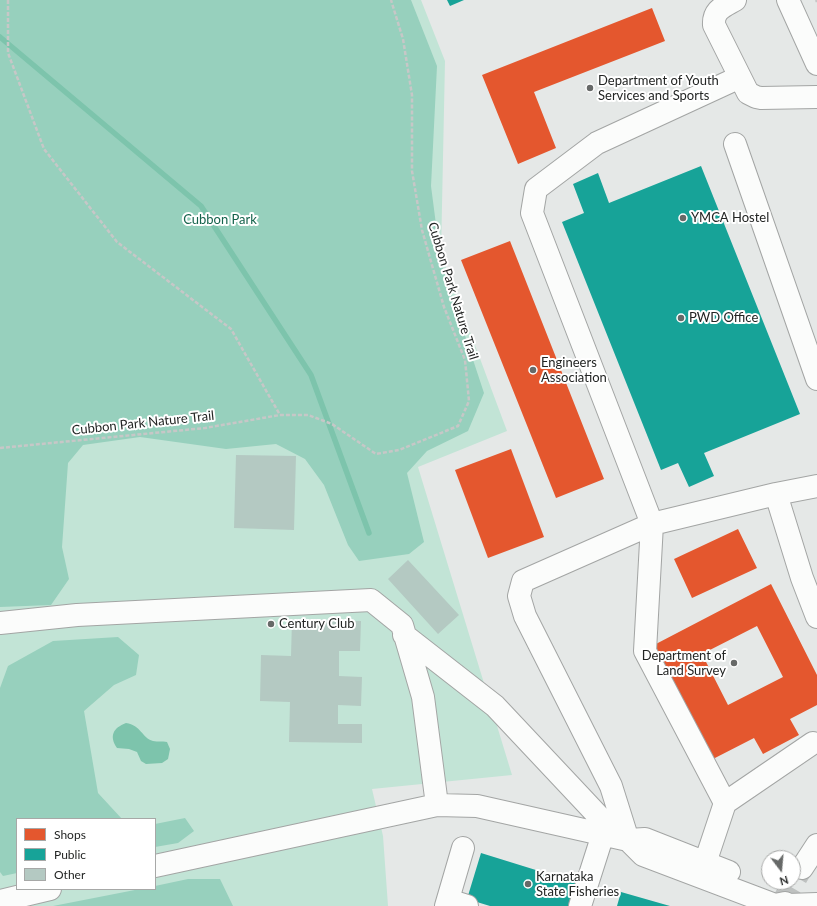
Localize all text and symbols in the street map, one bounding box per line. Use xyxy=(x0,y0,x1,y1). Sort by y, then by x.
place label: Department of Youth Services and Sports xyxy=(598,73,719,104)
marker: Department of Youth Services and Sports xyxy=(585,83,595,93)
place label: YMCA Hostel xyxy=(691,210,769,226)
park label: Cubbon Park xyxy=(183,212,257,228)
marker: YMCA Hostel xyxy=(678,213,688,223)
street label: Cubbon Park Nature Trail xyxy=(425,220,481,362)
place label: PWD Office xyxy=(689,310,758,326)
marker: PWD Office xyxy=(676,313,686,323)
place label: Engineers Association xyxy=(541,355,607,386)
marker: Engineers Association xyxy=(528,365,538,375)
street label: Cubbon Park Nature Trail xyxy=(71,408,215,438)
place label: Century Club xyxy=(279,616,355,632)
marker: Century Club xyxy=(266,619,276,629)
place label: Department of Land Survey xyxy=(642,648,726,679)
marker: Department of Land Survey xyxy=(729,658,739,668)
legend xyxy=(16,818,156,890)
text: Shops xyxy=(54,827,86,842)
text: Public xyxy=(54,847,86,862)
north arrow xyxy=(761,850,801,890)
text: Other xyxy=(54,867,85,882)
place label: Karnataka State Fisheries xyxy=(536,869,619,900)
text: N xyxy=(778,874,790,888)
marker: Karnataka State Fisheries xyxy=(523,879,533,889)

